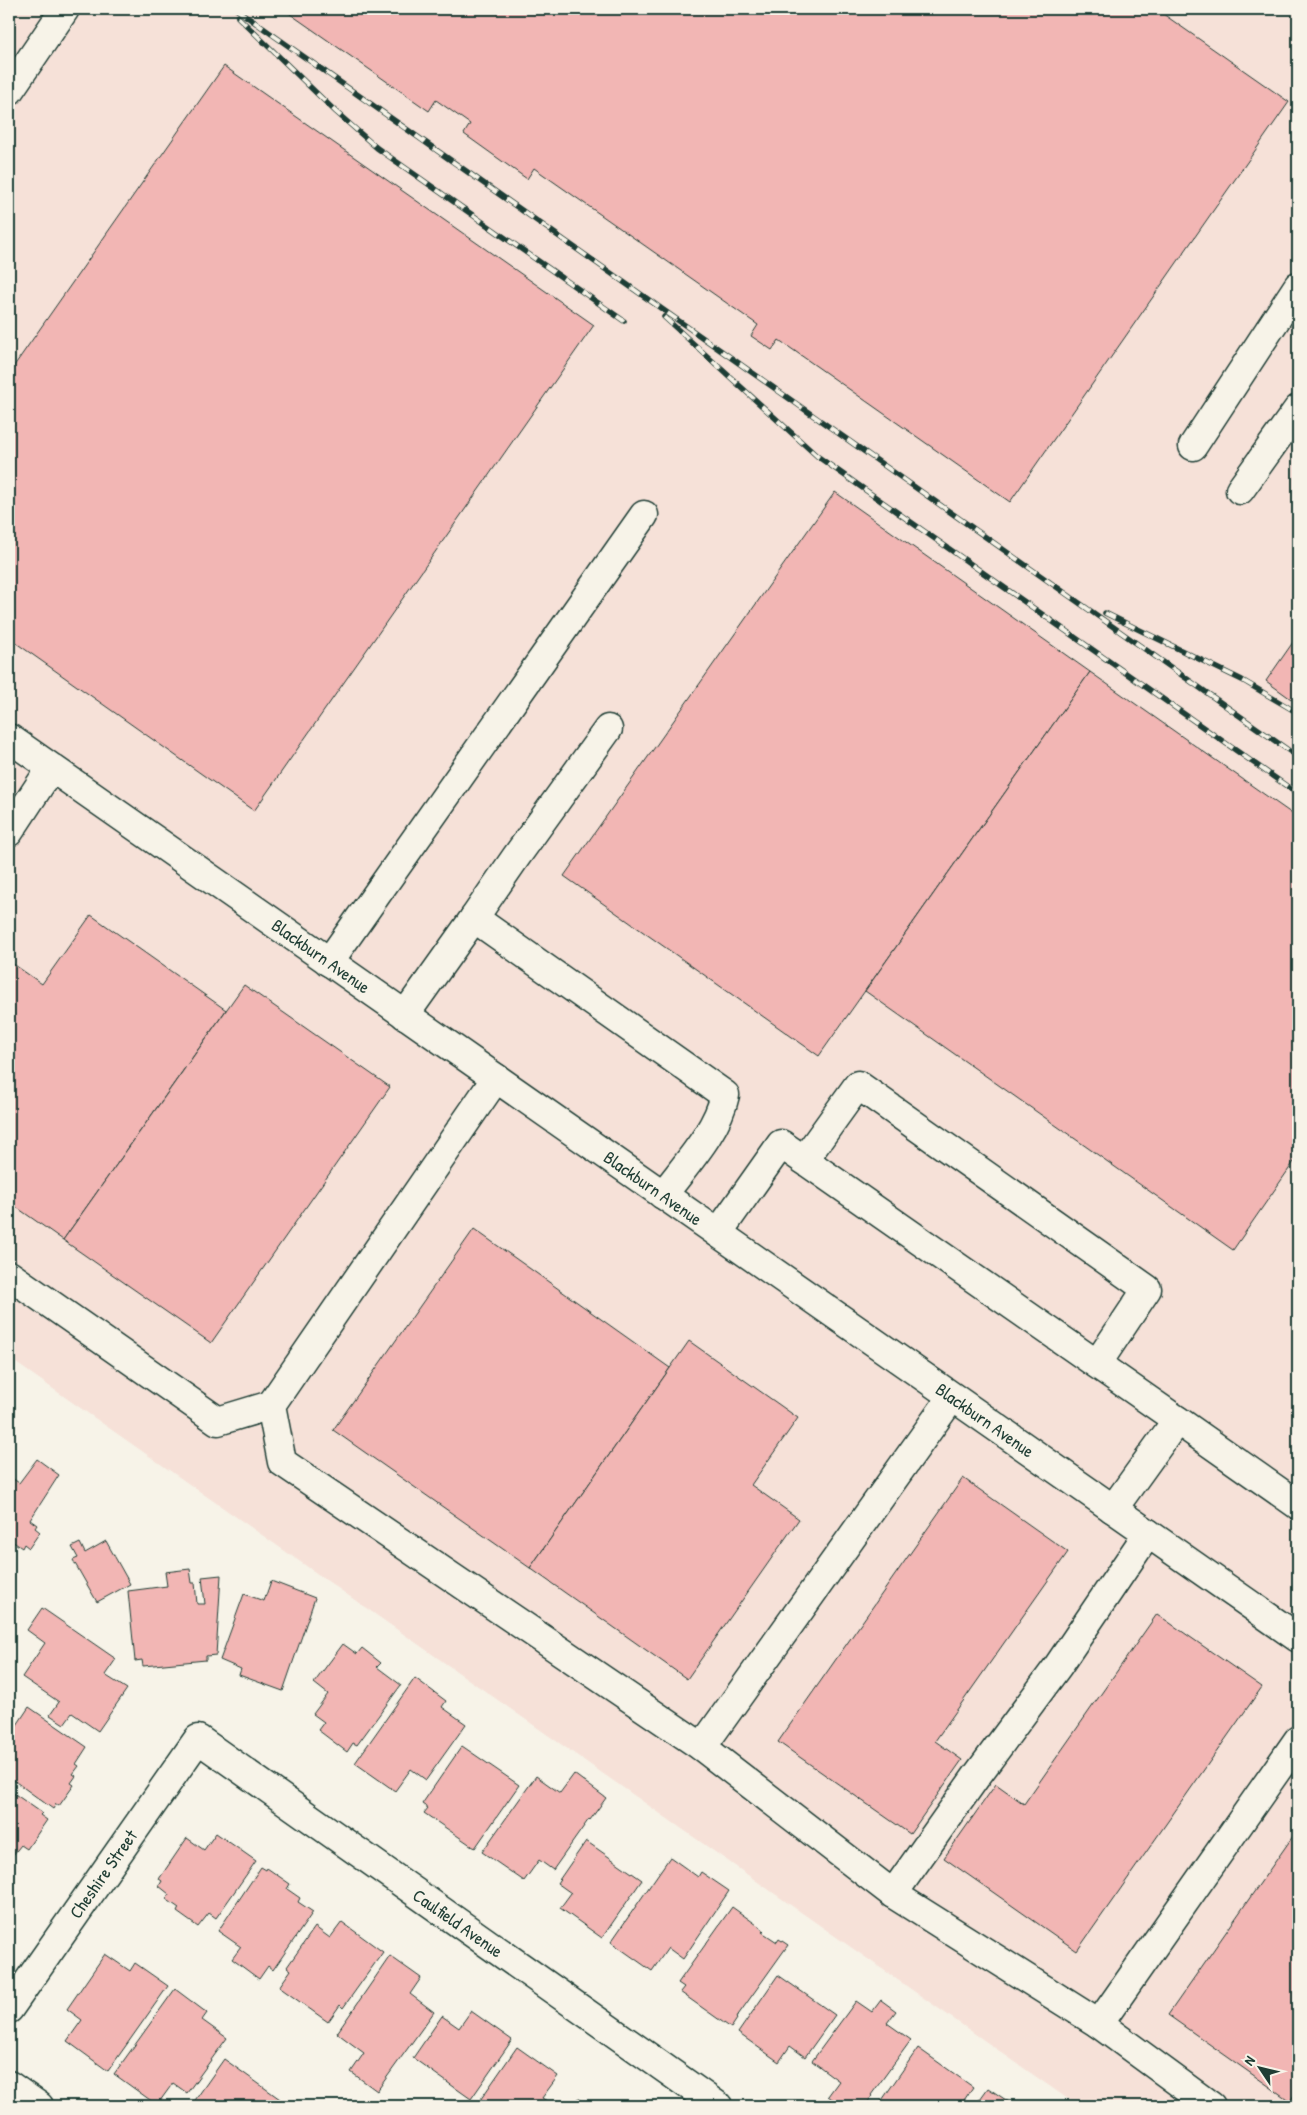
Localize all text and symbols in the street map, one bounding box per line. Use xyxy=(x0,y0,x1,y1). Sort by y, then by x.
street label: Blackburn Avenue xyxy=(267,913,375,999)
street label: Blackburn Avenue xyxy=(599,1145,707,1231)
street label: Blackburn Avenue xyxy=(931,1377,1039,1463)
street label: Cheshire Street xyxy=(63,1824,143,1923)
street label: Caulfield Avenue xyxy=(408,1883,508,1963)
north arrow xyxy=(1234,2042,1284,2092)
text: N xyxy=(1239,2051,1259,2069)

